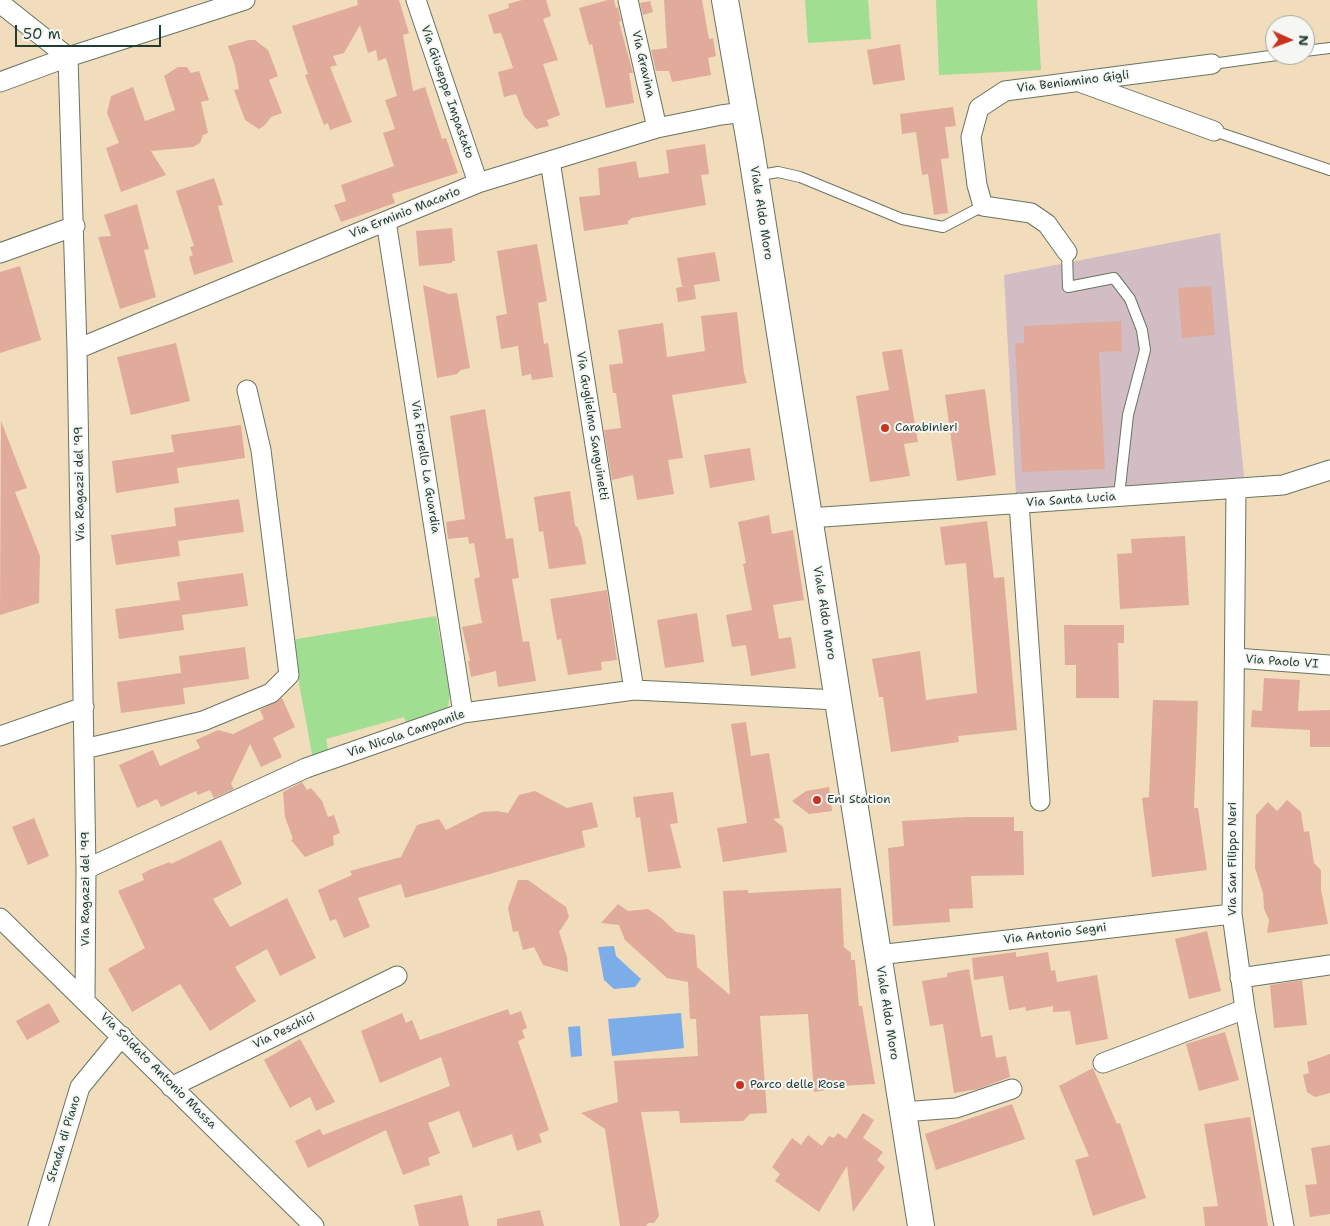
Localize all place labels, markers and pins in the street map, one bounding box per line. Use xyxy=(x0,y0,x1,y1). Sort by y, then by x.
place label: Carabinieri xyxy=(895,421,958,435)
marker: Carabinieri xyxy=(879,422,891,434)
place label: Eni Station xyxy=(827,793,891,807)
marker: Eni Station xyxy=(811,794,823,806)
place label: Parco delle Rose xyxy=(750,1078,846,1092)
marker: Parco delle Rose xyxy=(734,1079,746,1091)

